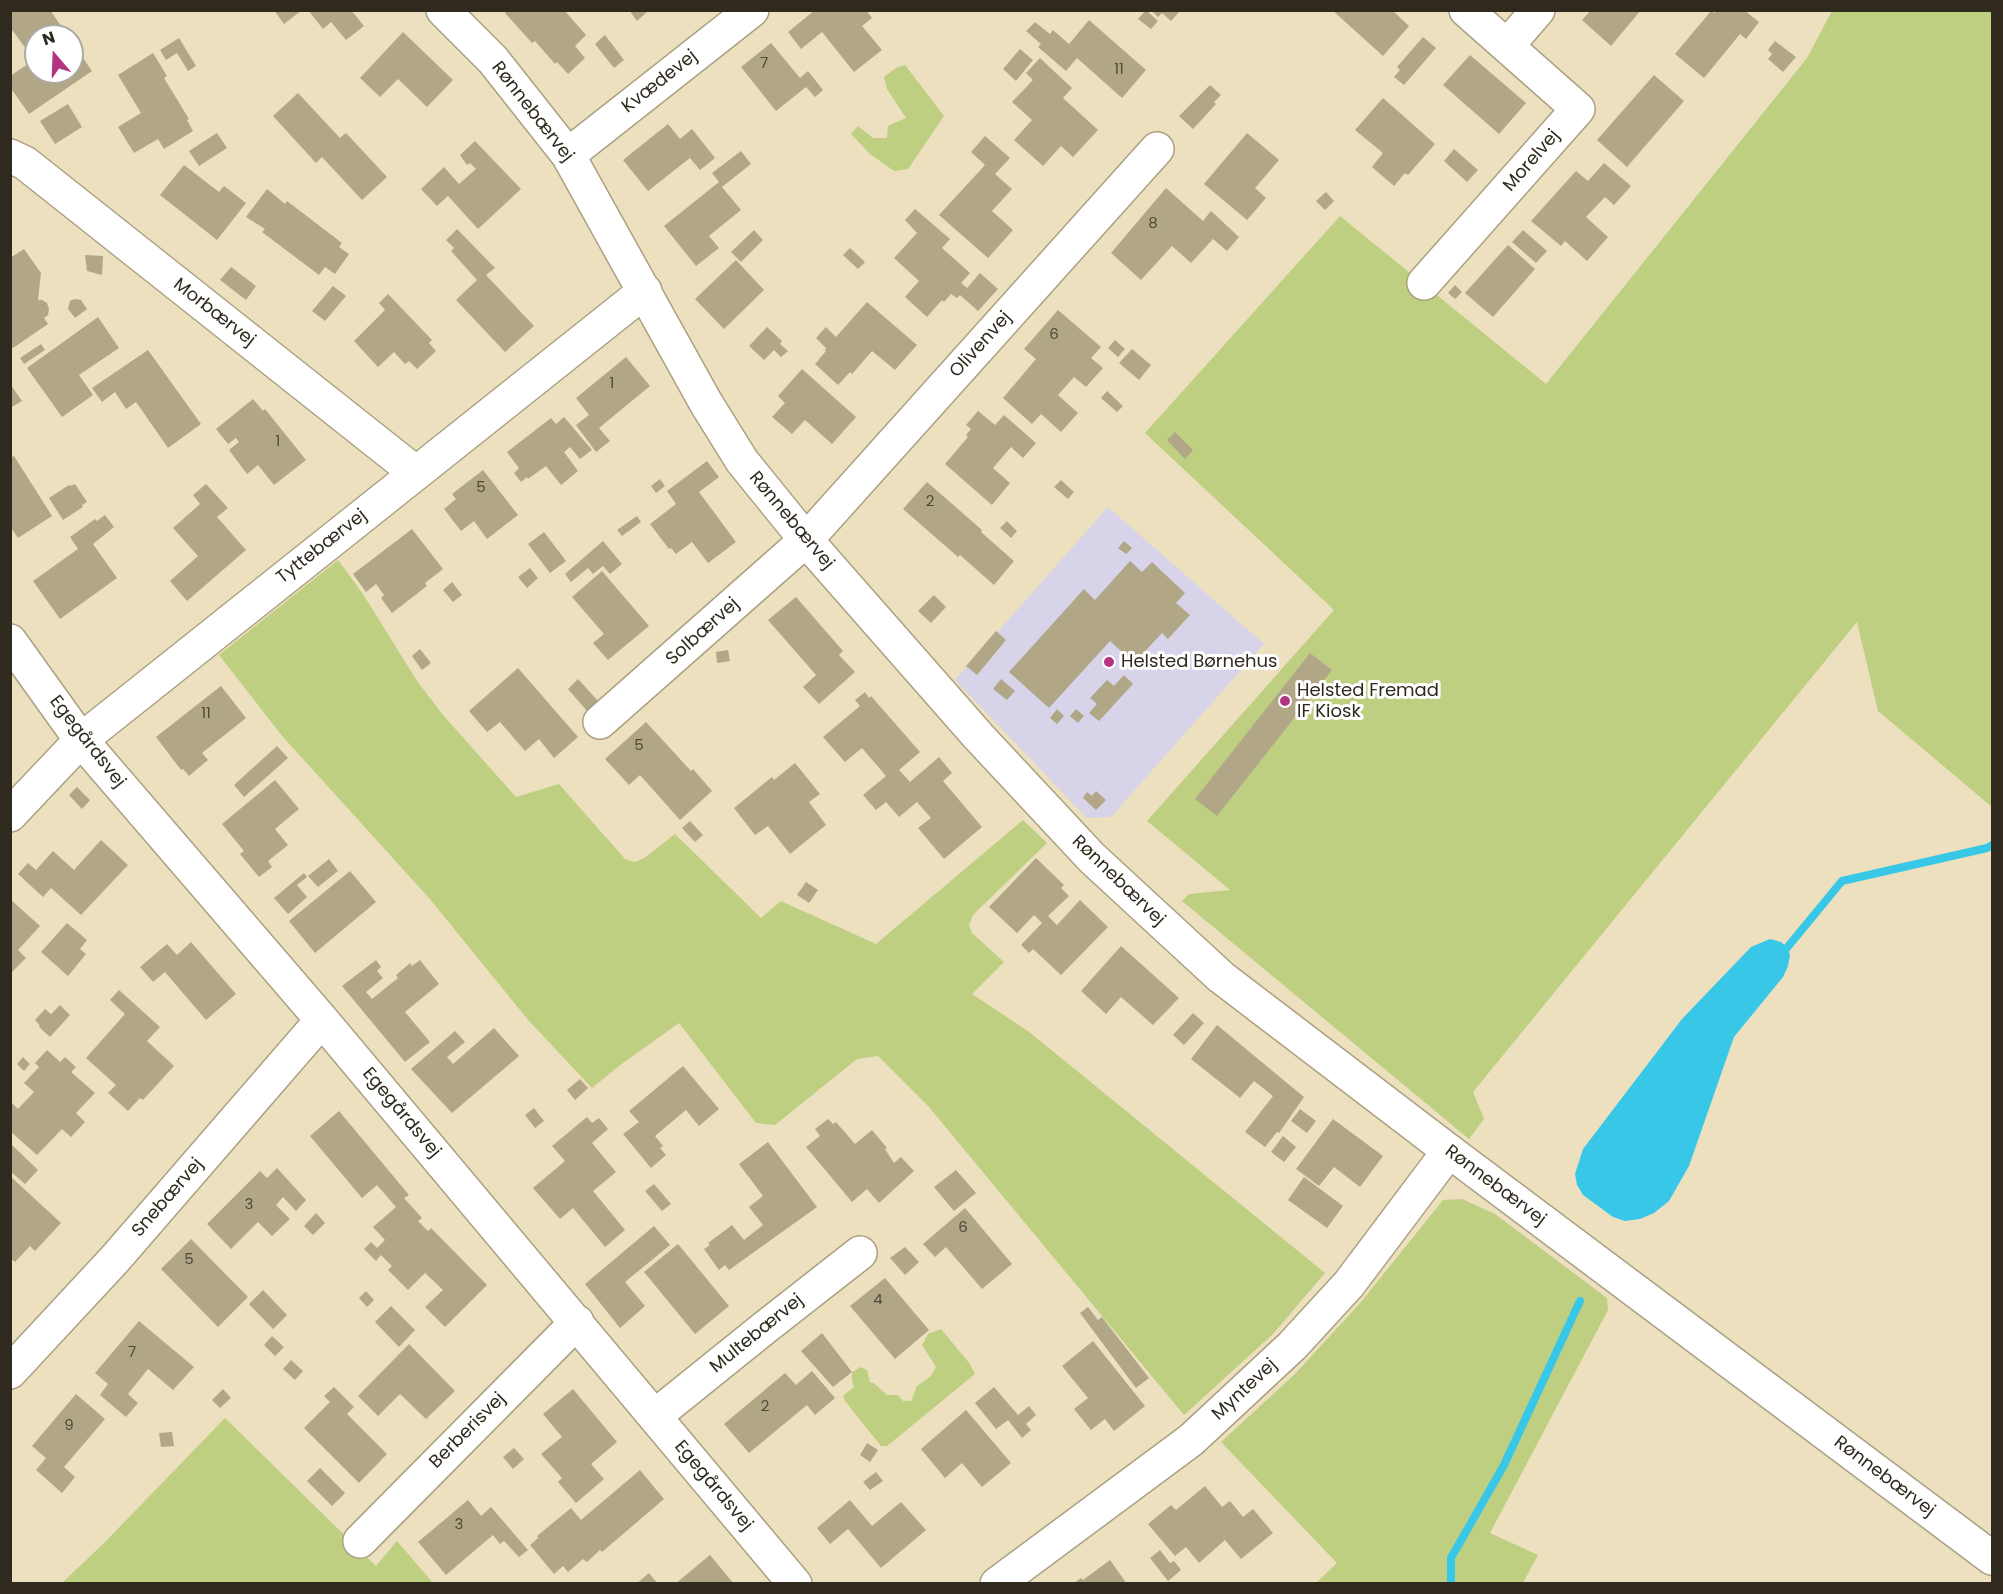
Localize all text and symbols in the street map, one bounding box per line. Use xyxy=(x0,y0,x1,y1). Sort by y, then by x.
north arrow xyxy=(24,24,84,84)
text: N xyxy=(39,26,58,51)
street label: Kvædevej xyxy=(618,46,702,118)
house number: 7 xyxy=(760,55,768,73)
street label: Rønnebærvej xyxy=(486,58,578,166)
house number: 11 xyxy=(1114,61,1124,79)
street label: Morelvej xyxy=(1499,126,1565,196)
house number: 8 xyxy=(1148,215,1158,233)
street label: Morbærvej xyxy=(169,274,259,352)
street label: Olivenvej xyxy=(946,307,1016,383)
house number: 6 xyxy=(1049,326,1059,344)
house number: 1 xyxy=(610,375,614,393)
house number: 1 xyxy=(276,433,280,451)
street label: Rønnebærvej xyxy=(744,468,838,574)
house number: 5 xyxy=(476,479,486,497)
house number: 2 xyxy=(926,493,934,511)
street label: Tyttebærvej xyxy=(273,505,371,589)
street label: Solbærvej xyxy=(662,594,744,670)
place label: Helsted Børnehus xyxy=(1121,651,1278,673)
marker: Helsted Børnehus xyxy=(1102,655,1116,669)
place label: Helsted Fremad IF Kiosk xyxy=(1297,680,1439,722)
street label: Egegårdsvej xyxy=(44,692,130,792)
marker: Helsted Fremad IF Kiosk xyxy=(1278,694,1292,708)
house number: 11 xyxy=(201,705,211,723)
house number: 5 xyxy=(634,737,644,755)
street label: Rønnebærvej xyxy=(1067,831,1169,931)
street label: Egegårdsvej xyxy=(357,1064,445,1162)
street label: Rønnebærvej xyxy=(1440,1141,1550,1231)
street label: Snebærvej xyxy=(128,1154,208,1242)
house number: 3 xyxy=(245,1196,253,1214)
house number: 6 xyxy=(958,1219,968,1237)
house number: 5 xyxy=(184,1251,194,1269)
street label: Multebærvej xyxy=(706,1290,808,1378)
house number: 4 xyxy=(873,1291,883,1309)
house number: 7 xyxy=(128,1344,136,1362)
street label: Myntevej xyxy=(1208,1355,1282,1425)
street label: Berberisvej xyxy=(426,1389,510,1473)
house number: 2 xyxy=(761,1398,769,1416)
house number: 9 xyxy=(64,1417,74,1435)
street label: Rønnebærvej xyxy=(1829,1432,1939,1522)
street label: Egegårdsvej xyxy=(669,1437,757,1535)
house number: 3 xyxy=(455,1516,463,1534)

